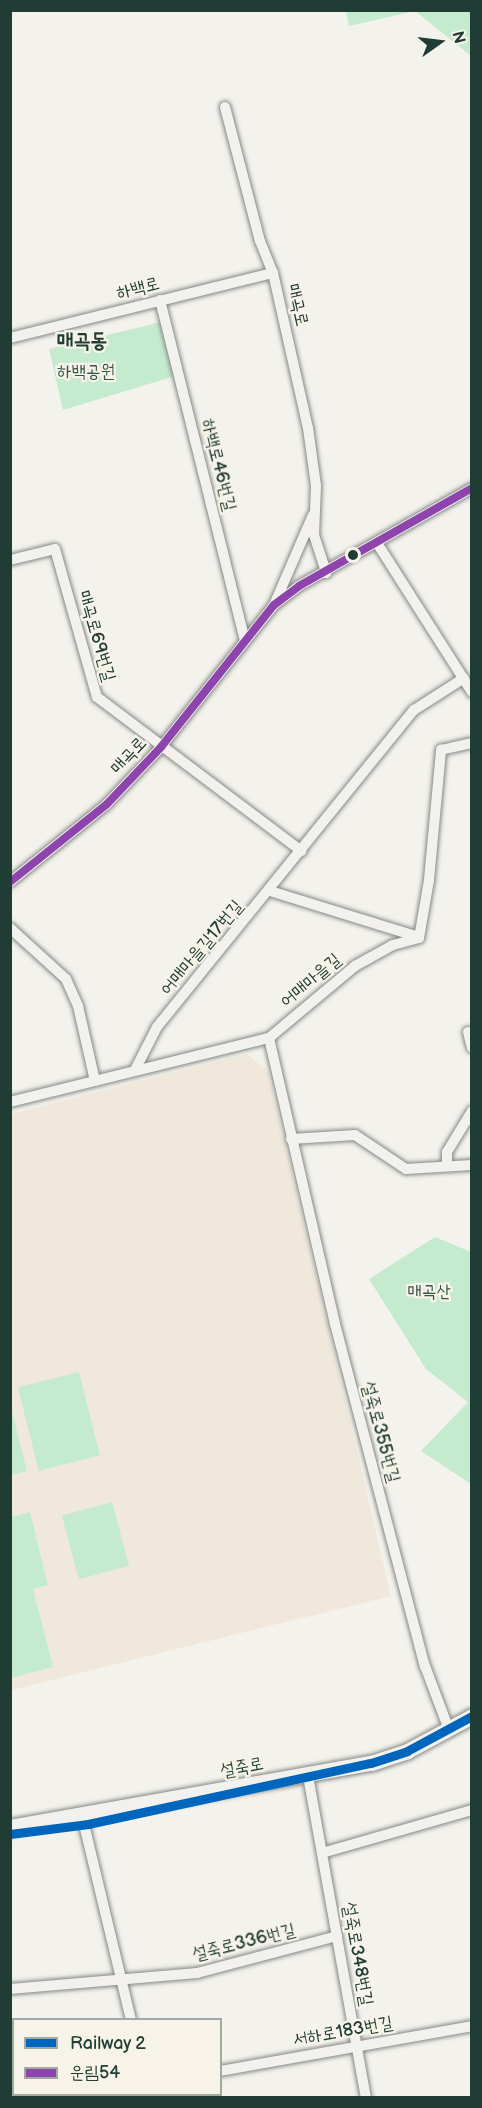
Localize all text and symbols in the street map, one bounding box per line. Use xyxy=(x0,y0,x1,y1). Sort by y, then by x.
north arrow xyxy=(410,12,470,72)
text: N xyxy=(447,29,469,46)
street label: 하백로 xyxy=(114,273,162,305)
street label: 매곡로 xyxy=(282,281,312,329)
district label: 매곡동 xyxy=(57,328,107,354)
park label: 하백공원 xyxy=(57,361,115,383)
street label: 하백로46번길 xyxy=(196,417,240,513)
unlabelled marker xyxy=(347,549,359,561)
street label: 매곡로69번길 xyxy=(73,588,119,684)
street label: 매곡로 xyxy=(106,733,152,779)
street label: 어매마을길17번길 xyxy=(156,896,248,1000)
street label: 어매마을길 xyxy=(276,949,346,1013)
park label: 매곡산 xyxy=(407,1281,451,1303)
street label: 설죽로355번길 xyxy=(356,1379,404,1485)
street label: 설죽로 xyxy=(219,1753,265,1783)
street label: 설죽로348번길 xyxy=(337,1900,377,2008)
street label: 설죽로336번길 xyxy=(190,1920,298,1966)
street label: 서하로183번길 xyxy=(291,2013,395,2051)
legend xyxy=(12,2018,222,2096)
text: Railway 2 xyxy=(70,2033,146,2054)
text: 운림54 xyxy=(70,2062,120,2083)

